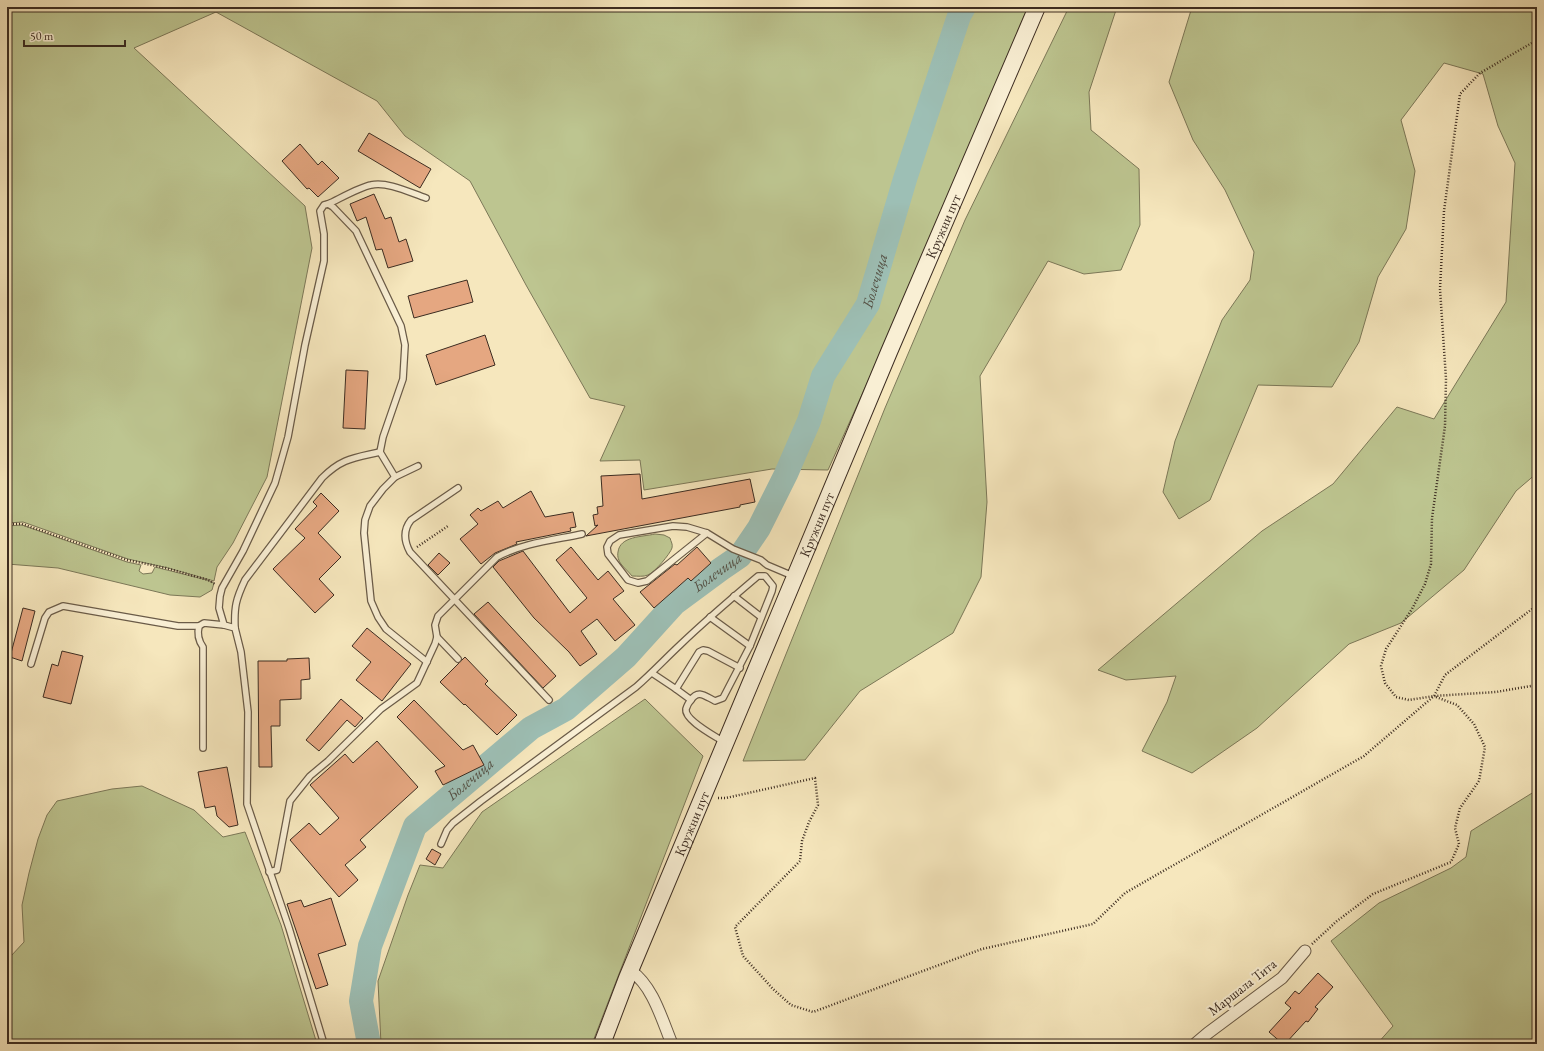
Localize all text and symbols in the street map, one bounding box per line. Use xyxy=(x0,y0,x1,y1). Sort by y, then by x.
scale bar xyxy=(24,22,125,48)
text: 50 m xyxy=(30,28,54,44)
street label: Кружни пут xyxy=(921,191,965,261)
water label: Болечица xyxy=(857,251,891,311)
street label: Кружни пут xyxy=(795,489,838,560)
water label: Болечица xyxy=(688,548,745,596)
water label: Болечица xyxy=(442,754,498,805)
street label: Кружни пут xyxy=(670,788,713,859)
street label: Маршала Тита xyxy=(1204,954,1280,1019)

